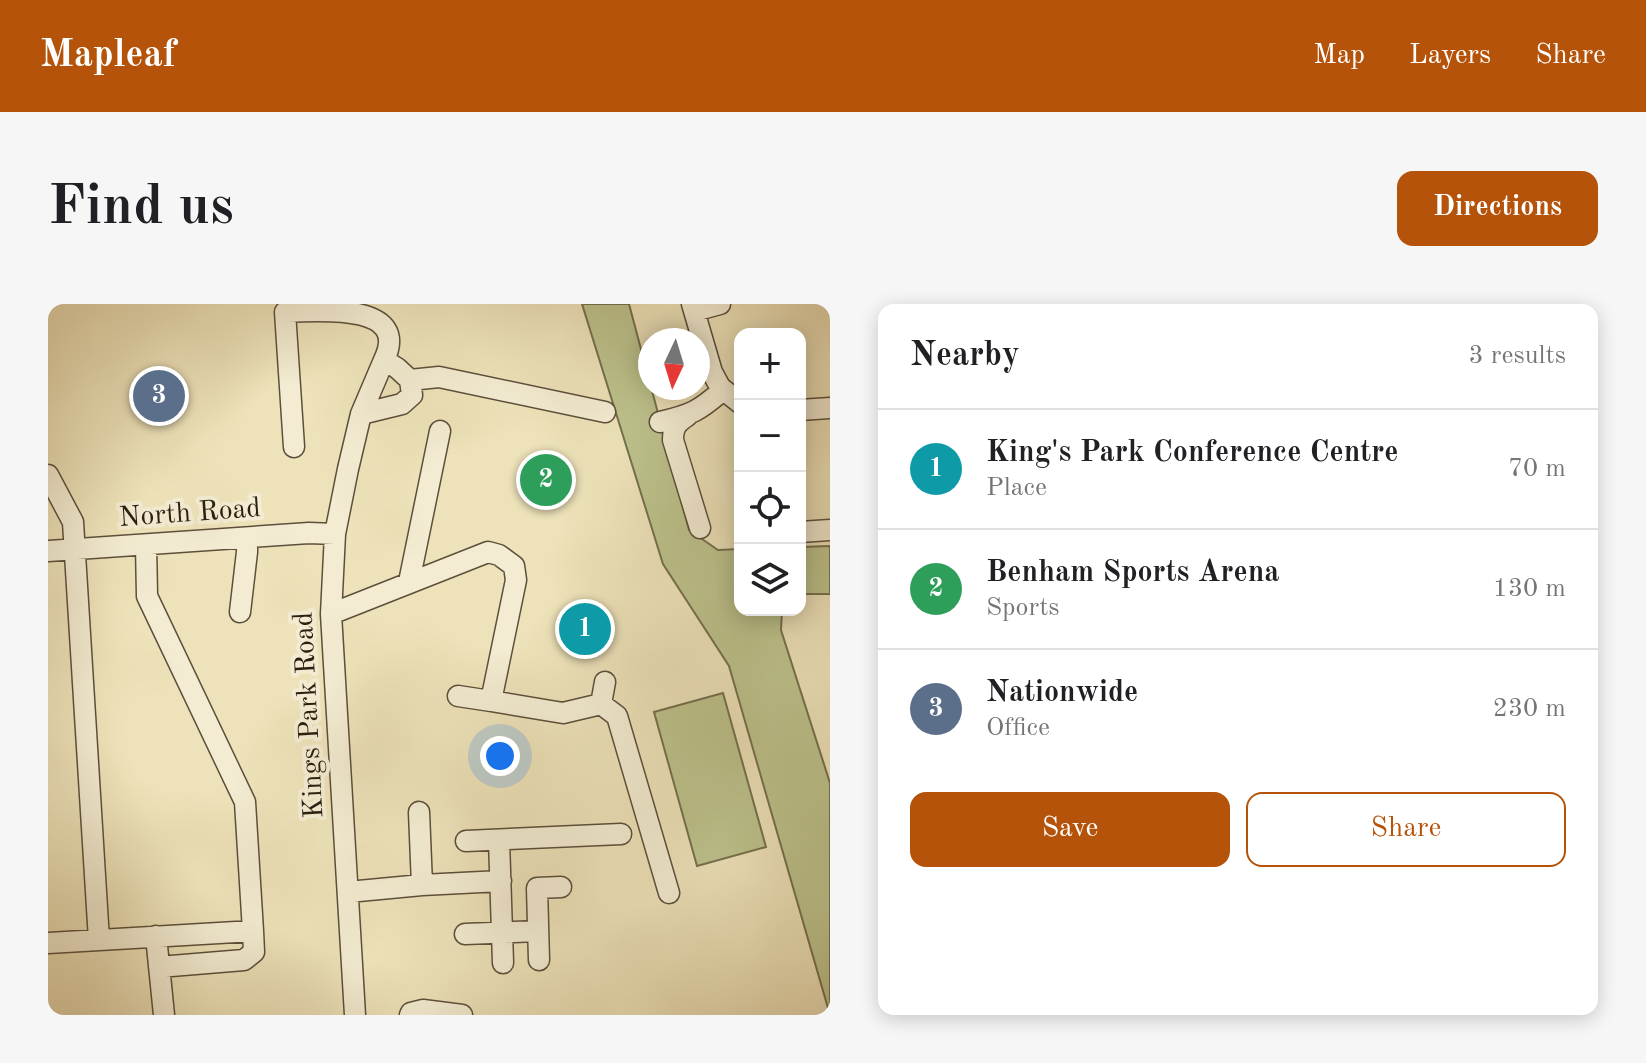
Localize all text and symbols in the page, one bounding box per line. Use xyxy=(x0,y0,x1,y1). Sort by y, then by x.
text: Mapleaf xyxy=(40,37,176,75)
text: Map xyxy=(1313,42,1365,70)
text: Layers xyxy=(1409,42,1491,70)
text: Share xyxy=(1535,42,1606,70)
button: Directions xyxy=(1397,171,1598,246)
text: Find us xyxy=(48,180,234,236)
north arrow xyxy=(638,328,710,400)
map controls xyxy=(734,328,806,616)
button: + xyxy=(734,328,806,400)
text: Nearby xyxy=(910,339,1020,373)
text: 3 results xyxy=(1468,343,1566,369)
pin: 3 xyxy=(133,366,185,426)
button: − xyxy=(734,400,806,472)
text: King's Park Conference Centre xyxy=(986,438,1398,468)
pin: 2 xyxy=(520,450,572,510)
text: 1 xyxy=(928,456,944,482)
text: 70 m xyxy=(1508,456,1566,482)
button: locate xyxy=(734,472,806,544)
text: Place xyxy=(986,475,1047,501)
street label: North Road xyxy=(118,495,262,533)
button: layers xyxy=(734,544,806,616)
text: Benham Sports Arena xyxy=(986,558,1280,588)
text: 2 xyxy=(928,576,944,602)
text: 130 m xyxy=(1493,576,1566,602)
text: Sports xyxy=(986,595,1060,621)
pin: 1 xyxy=(559,599,611,659)
street label: Kings Park Road xyxy=(291,611,329,819)
text: Nationwide xyxy=(986,678,1138,708)
text: 3 xyxy=(928,696,944,722)
text: 230 m xyxy=(1493,696,1566,722)
text: Office xyxy=(986,715,1050,741)
your location xyxy=(480,736,520,776)
button: Save xyxy=(910,792,1230,867)
button: Share xyxy=(1246,792,1566,867)

